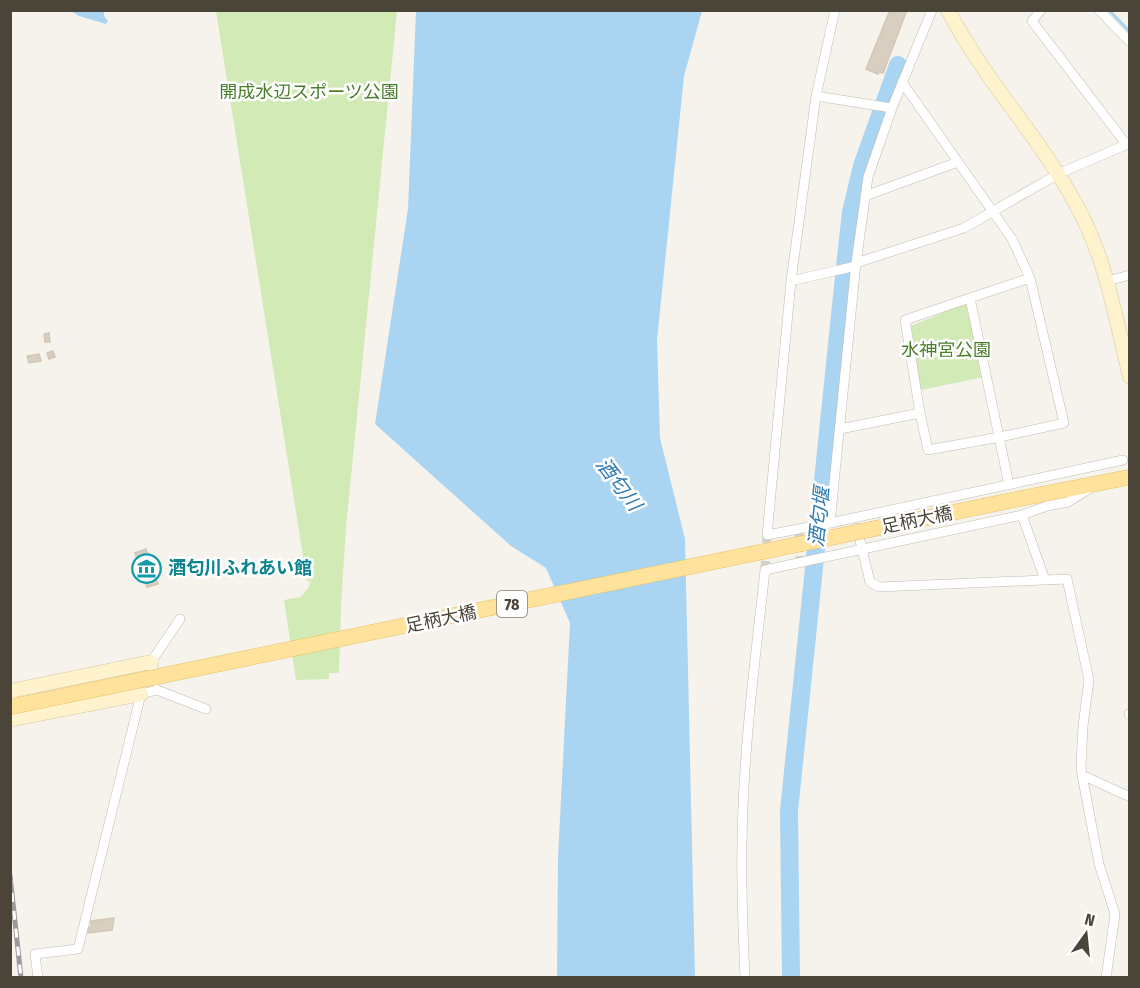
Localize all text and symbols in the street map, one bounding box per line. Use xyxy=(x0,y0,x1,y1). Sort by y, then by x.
park label: 開成水辺スポーツ公園 xyxy=(219,81,399,103)
park label: 水神宮公園 xyxy=(901,339,991,361)
water label: 酒匂川 xyxy=(591,453,648,517)
water label: 酒匂堰 xyxy=(804,482,834,548)
street label: 足柄大橋 xyxy=(879,502,955,538)
museum icon: 酒匂川ふれあい館 xyxy=(131,552,163,584)
place label: 酒匂川ふれあい館 xyxy=(168,557,312,579)
road number: 78 xyxy=(497,591,527,617)
street label: 足柄大橋 xyxy=(403,601,479,637)
north arrow xyxy=(1056,904,1116,964)
text: N xyxy=(1083,910,1097,930)

